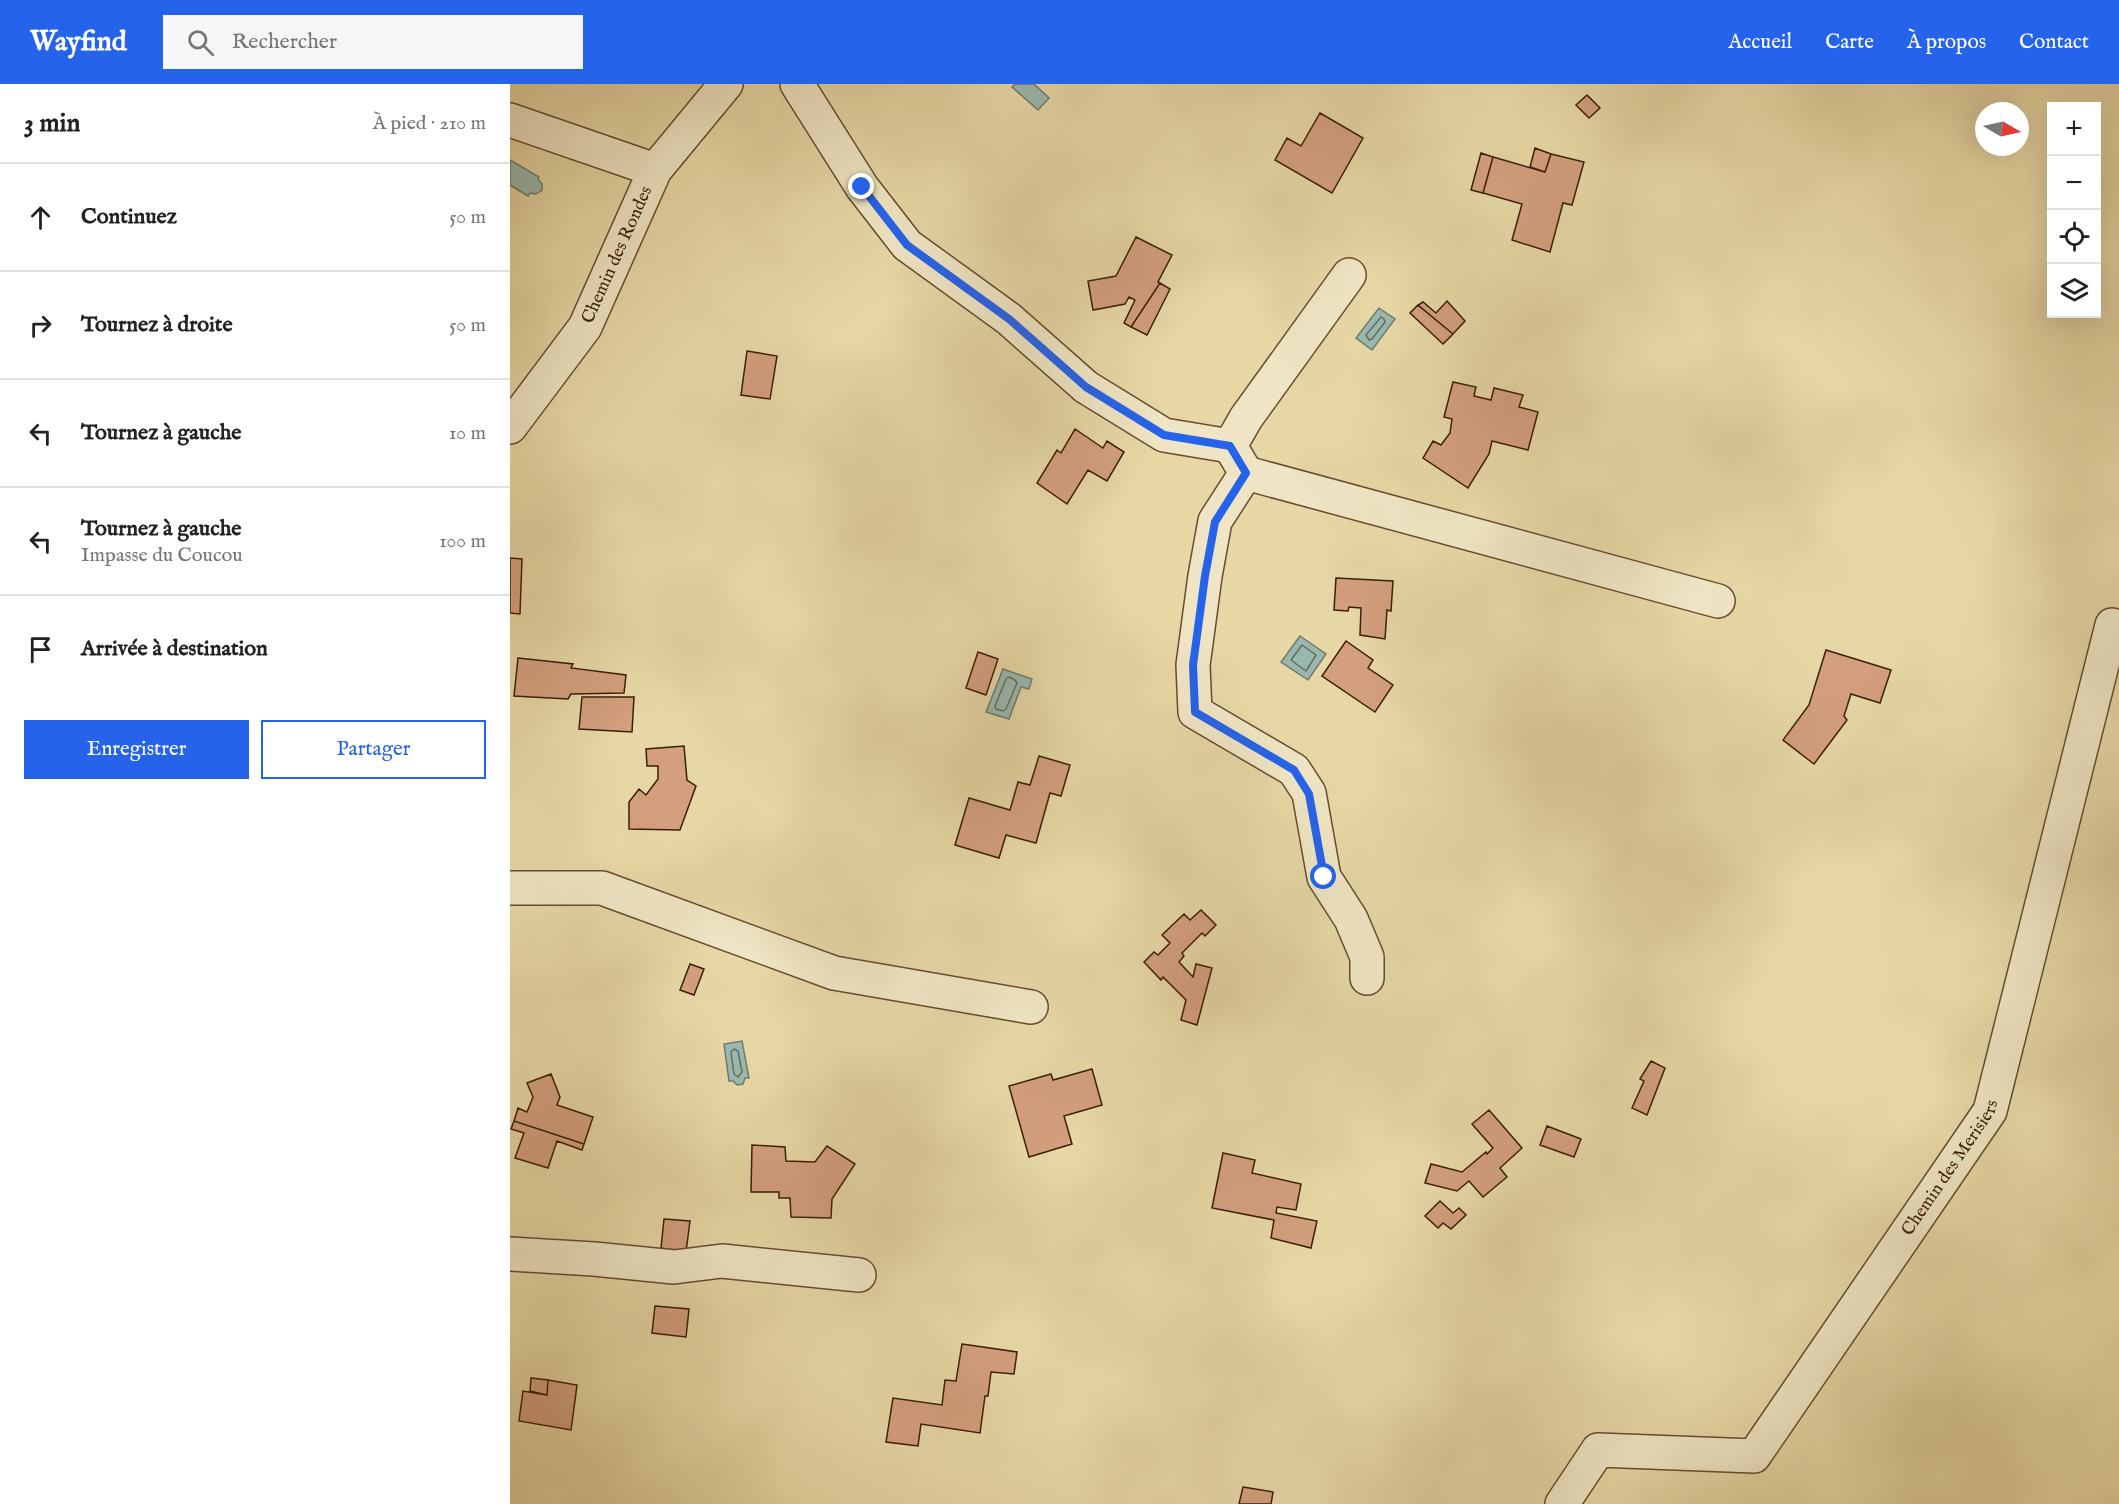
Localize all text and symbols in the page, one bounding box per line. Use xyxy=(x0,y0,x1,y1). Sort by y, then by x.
search box xyxy=(163,15,583,69)
text: Wayfind xyxy=(30,25,127,60)
icon: search xyxy=(184,26,217,59)
text: Rechercher xyxy=(232,28,337,56)
text: Accueil xyxy=(1728,29,1792,56)
text: Carte xyxy=(1825,29,1874,56)
text: À propos xyxy=(1907,29,1986,56)
text: Contact xyxy=(2019,29,2089,56)
north arrow xyxy=(1975,102,2029,156)
map controls xyxy=(2047,102,2101,318)
button: + xyxy=(2047,102,2101,156)
text: 3 min xyxy=(24,107,80,140)
text: À pied · 210 m xyxy=(373,111,486,136)
button: − xyxy=(2047,156,2101,210)
route end xyxy=(848,173,874,199)
street label: Chemin des Rondes xyxy=(577,183,658,327)
icon: ahead xyxy=(24,201,57,234)
text: Continuez xyxy=(81,203,177,231)
text: 50 m xyxy=(449,205,486,230)
button: locate xyxy=(2047,210,2101,264)
button: layers xyxy=(2047,264,2101,318)
icon: right xyxy=(24,309,57,342)
text: Tournez à droite xyxy=(81,311,232,339)
text: 50 m xyxy=(449,313,486,338)
icon: left xyxy=(24,417,57,450)
text: Tournez à gauche xyxy=(81,419,241,447)
text: 10 m xyxy=(449,421,486,446)
text: Tournez à gauche xyxy=(81,515,241,543)
icon: left xyxy=(24,525,57,558)
text: 100 m xyxy=(439,529,486,554)
text: Impasse du Coucou xyxy=(81,543,243,568)
icon: arrive xyxy=(24,633,57,666)
text: Arrivée à destination xyxy=(81,635,268,663)
button: Enregistrer xyxy=(24,720,249,779)
button: Partager xyxy=(261,720,486,779)
route start xyxy=(1310,863,1336,889)
street label: Chemin des Merisiers xyxy=(1896,1098,2004,1240)

